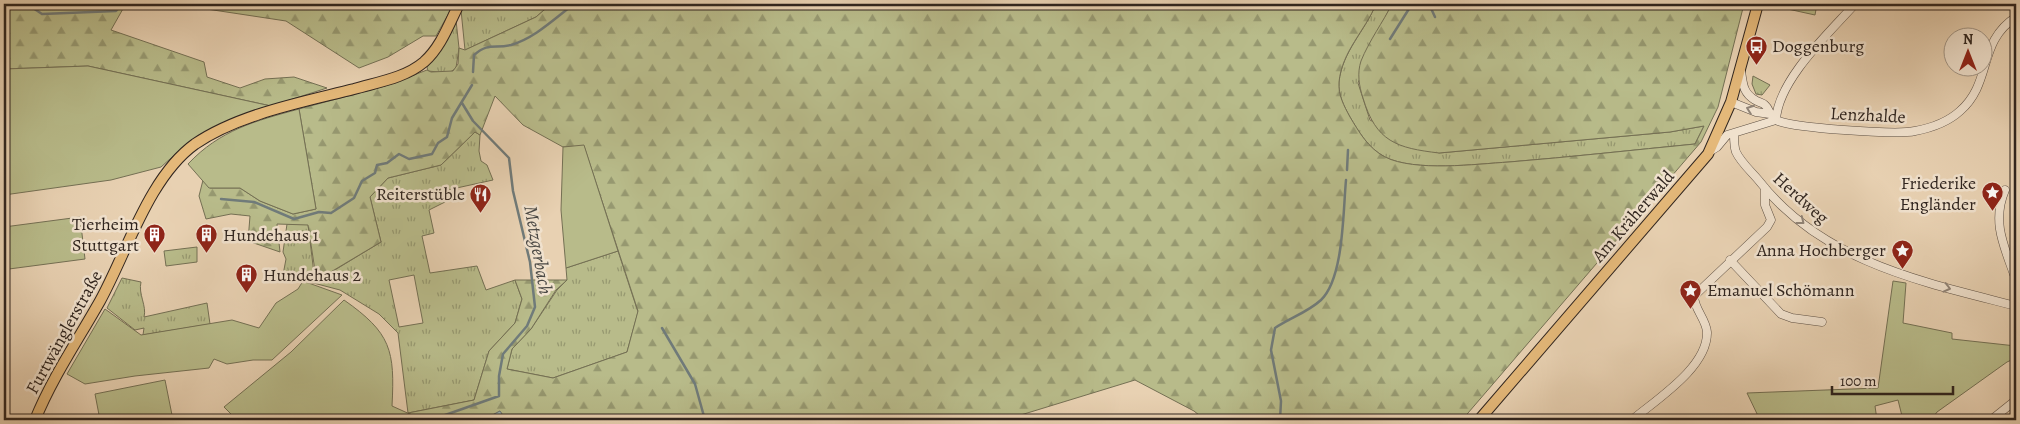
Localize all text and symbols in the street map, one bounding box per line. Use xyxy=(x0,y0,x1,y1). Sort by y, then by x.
north arrow xyxy=(1942,28,1992,78)
text: N xyxy=(1963,30,1973,49)
bus stop icon: Doggenburg xyxy=(1744,34,1768,65)
place label: Doggenburg xyxy=(1772,34,1864,58)
street label: Lenzhalde xyxy=(1830,101,1906,129)
one-way arrow xyxy=(1746,105,1755,115)
street label: Am Kräherwald xyxy=(1586,165,1680,268)
street label: Herdweg xyxy=(1768,167,1834,229)
place label: Friederike Engländer xyxy=(1900,171,1976,216)
place icon: Friederike Engländer xyxy=(1980,181,2004,212)
place label: Reiterstüble xyxy=(376,182,465,206)
restaurant icon: Reiterstüble xyxy=(469,182,493,213)
water label: Metzgerbach xyxy=(517,203,559,297)
place label: Tierheim Stuttgart xyxy=(72,212,139,257)
one-way arrow xyxy=(1795,216,1804,224)
building icon: Tierheim Stuttgart xyxy=(143,222,167,253)
building icon: Hundehaus 1 xyxy=(195,223,219,254)
place label: Hundehaus 1 xyxy=(223,223,319,247)
place label: Anna Hochberger xyxy=(1756,238,1886,262)
place icon: Anna Hochberger xyxy=(1890,238,1914,269)
building icon: Hundehaus 2 xyxy=(235,263,259,294)
place label: Hundehaus 2 xyxy=(263,263,361,287)
street label: Furtwänglerstraße xyxy=(20,266,108,398)
place icon: Emanuel Schömann xyxy=(1679,278,1703,309)
place label: Emanuel Schömann xyxy=(1707,278,1855,302)
one-way arrow xyxy=(1943,282,1952,293)
scale bar xyxy=(1832,364,1954,396)
text: 100 m xyxy=(1840,371,1877,391)

